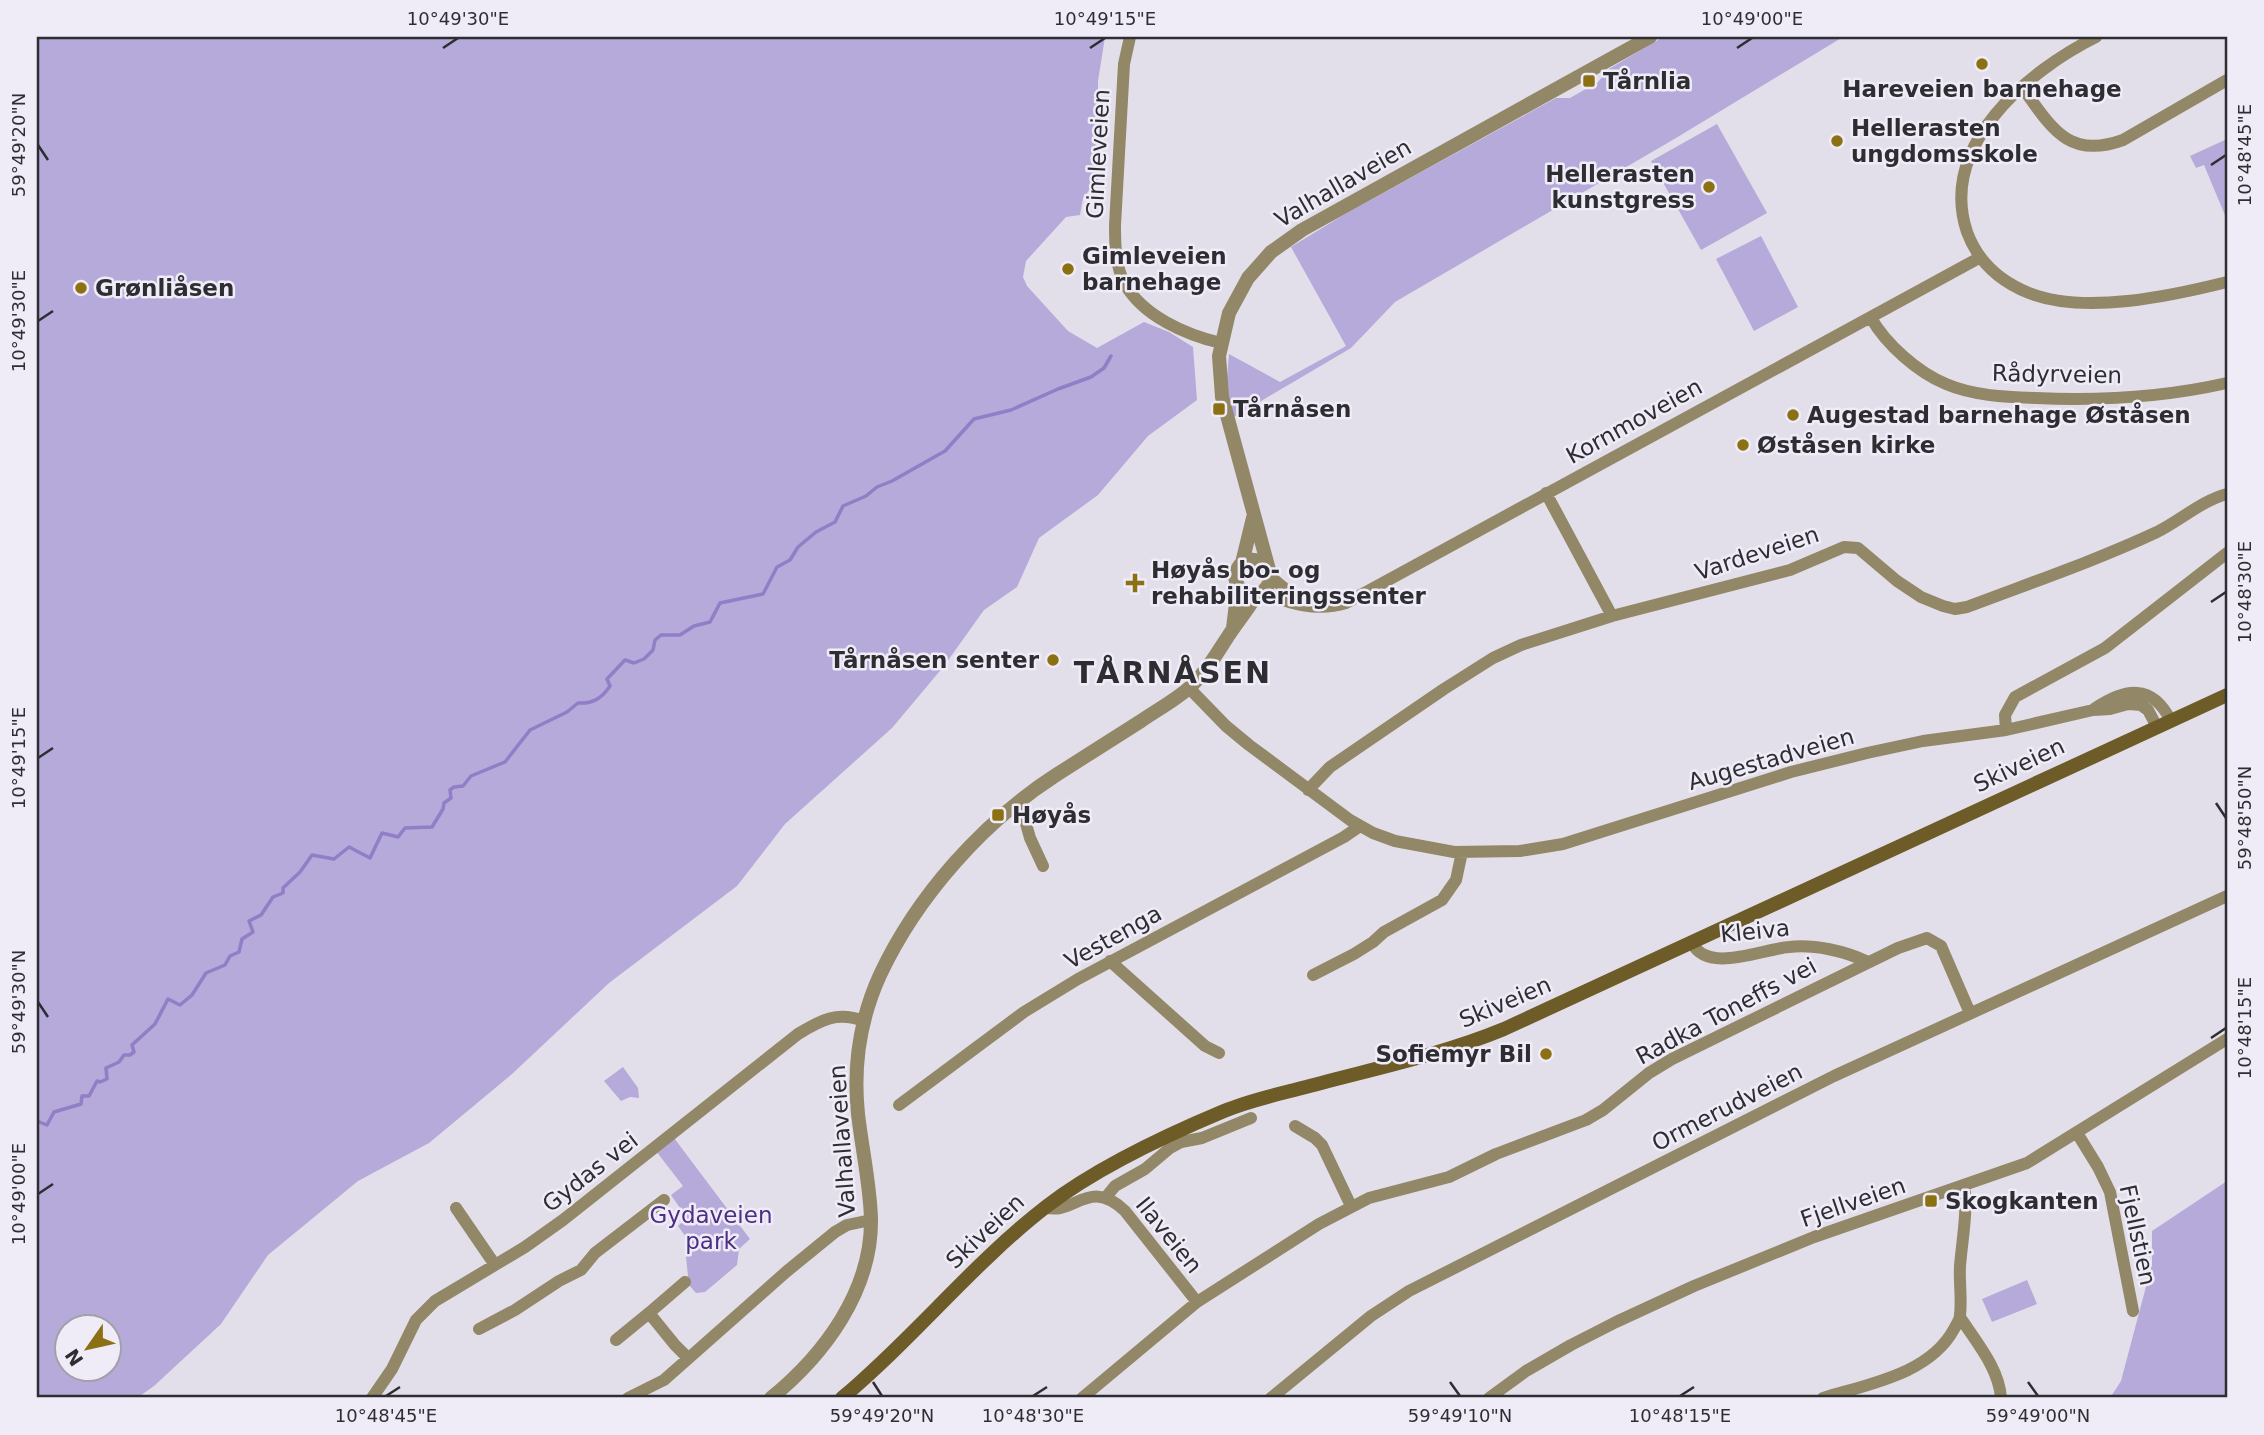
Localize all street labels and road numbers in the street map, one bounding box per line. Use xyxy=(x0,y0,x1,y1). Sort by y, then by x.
street label: Gimleveien xyxy=(1082,88,1114,220)
street label: Valhallaveien xyxy=(1270,134,1416,232)
street label: Rådyrveien xyxy=(1992,359,2122,388)
street label: Kornmoveien xyxy=(1562,373,1706,469)
street label: Vardeveien xyxy=(1692,521,1822,585)
street label: Augestadveien xyxy=(1685,723,1857,795)
street label: Skiveien xyxy=(1969,733,2069,797)
street label: Vestenga xyxy=(1060,900,1166,974)
street label: Kleiva xyxy=(1719,914,1791,948)
street label: Radka Toneffs vei xyxy=(1631,952,1821,1070)
street label: Skiveien xyxy=(1455,971,1555,1033)
street label: Ormerudveien xyxy=(1647,1058,1807,1156)
street label: Valhallaveien xyxy=(824,1064,860,1218)
street label: Gydas vei xyxy=(537,1127,643,1217)
street label: Fjellveien xyxy=(1797,1172,1909,1232)
street label: Fjellstien xyxy=(2115,1182,2161,1288)
street label: Skiveien xyxy=(941,1188,1029,1274)
street label: Ilaveien xyxy=(1131,1192,1207,1278)

